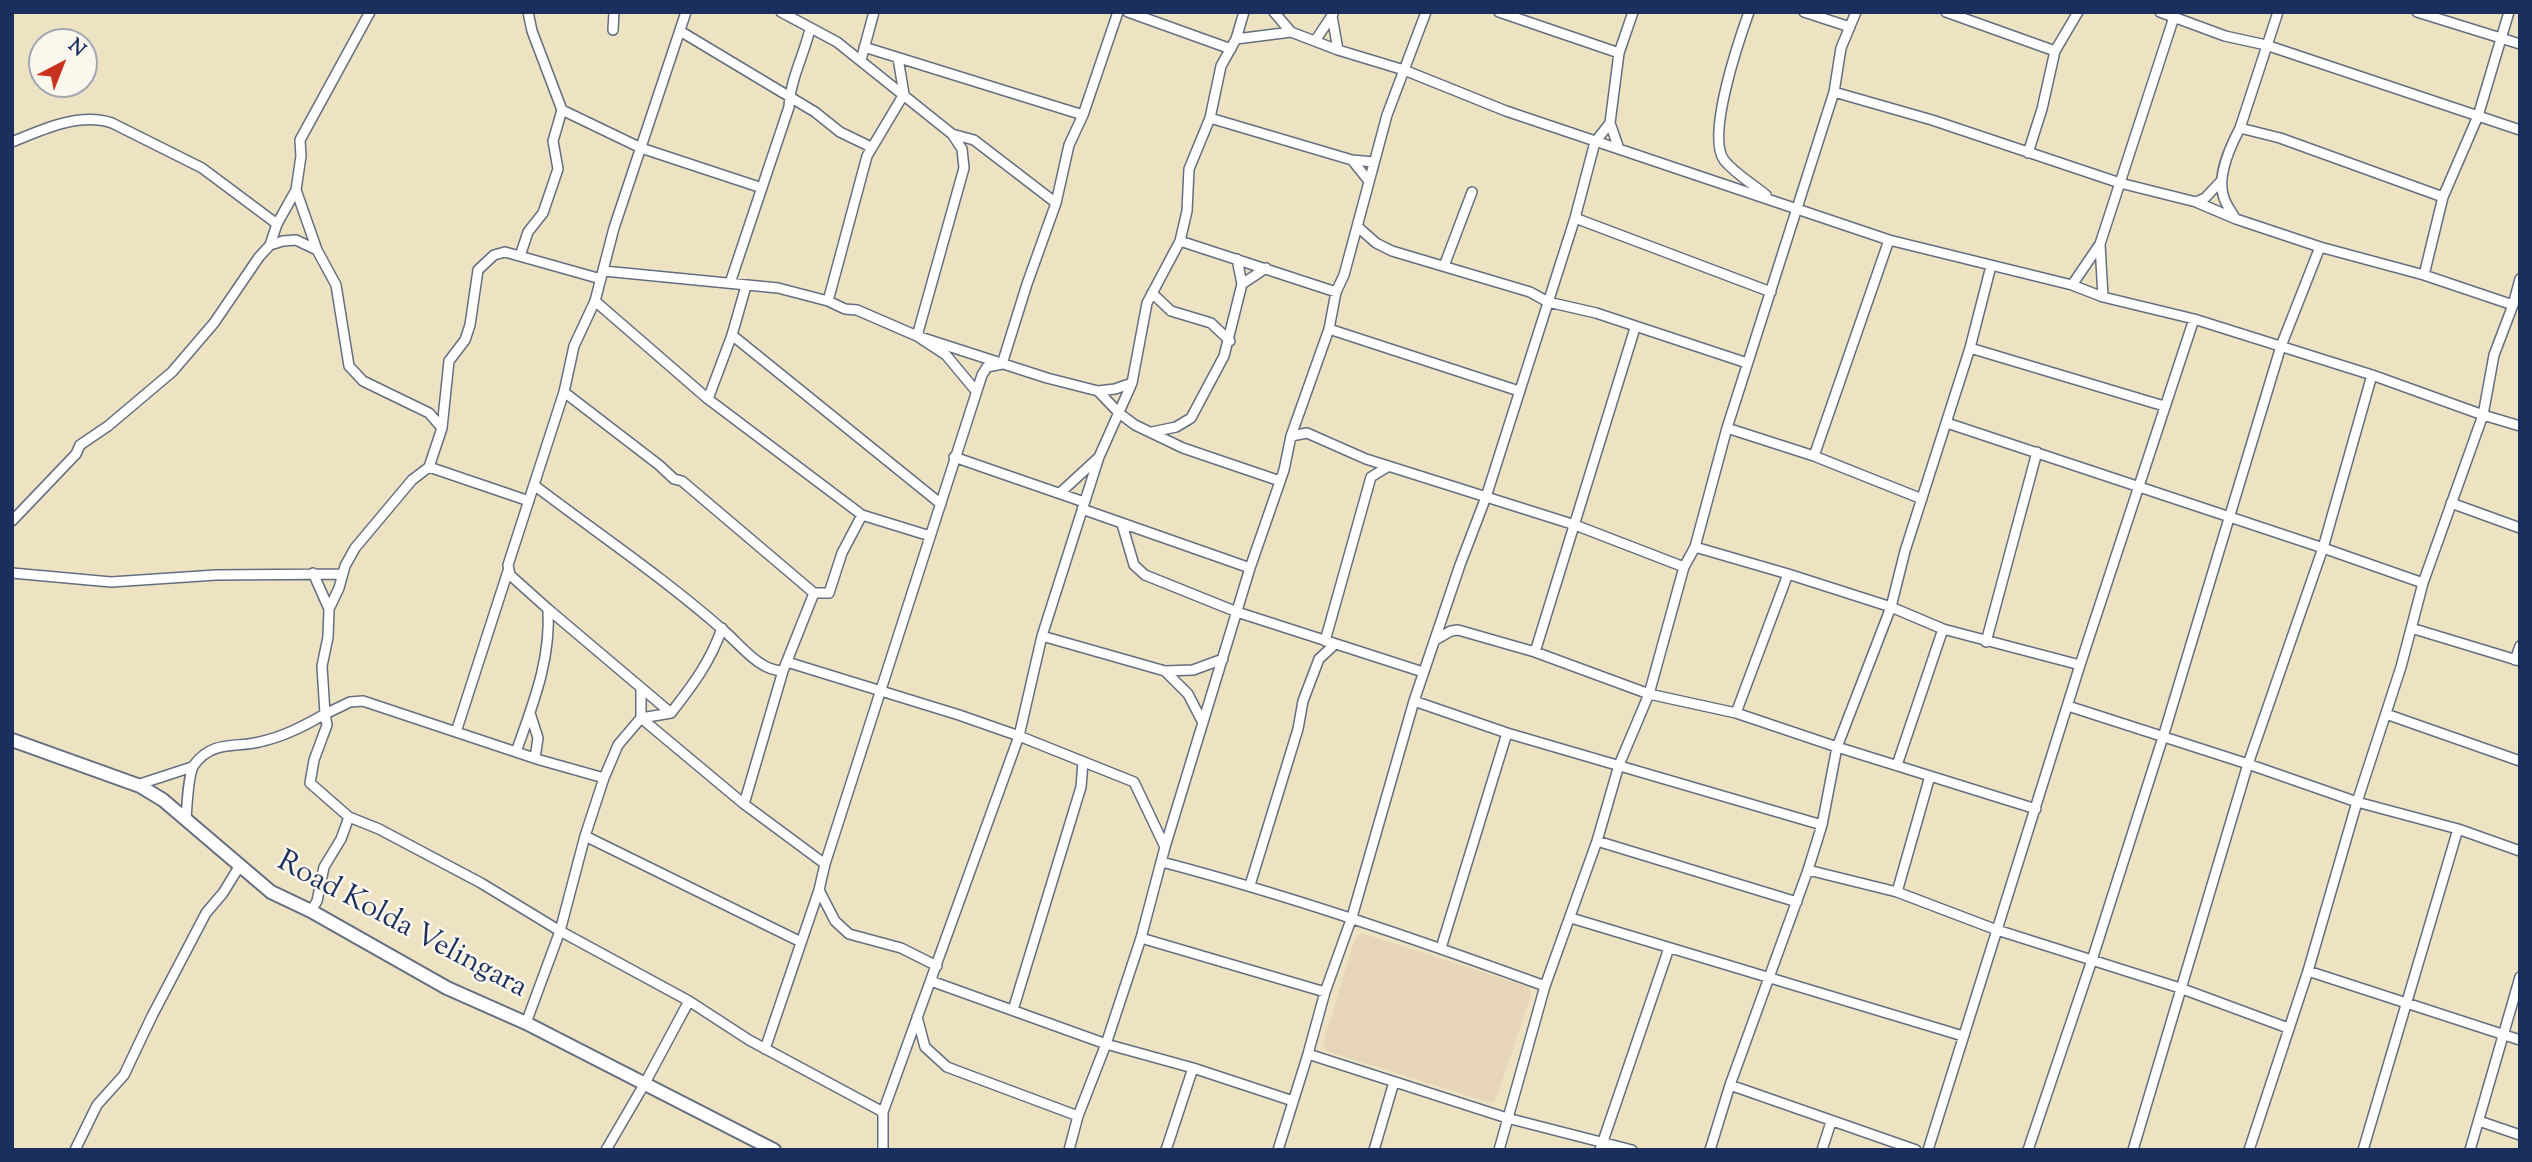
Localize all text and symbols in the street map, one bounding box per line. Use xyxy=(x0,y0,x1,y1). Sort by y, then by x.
north arrow xyxy=(28,28,98,98)
text: N xyxy=(61,33,91,64)
street label: Road Kolda Velingara xyxy=(270,846,532,1008)

